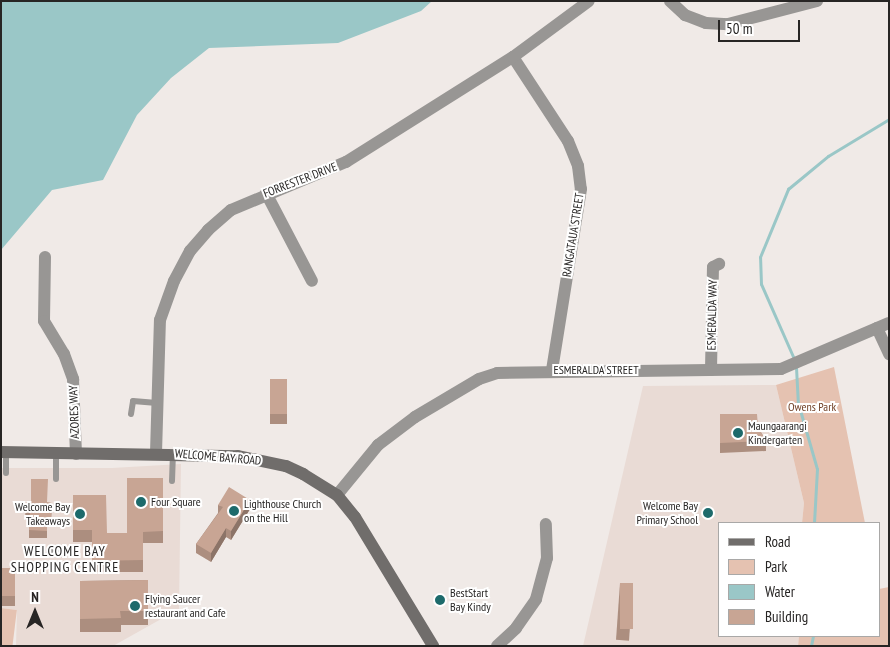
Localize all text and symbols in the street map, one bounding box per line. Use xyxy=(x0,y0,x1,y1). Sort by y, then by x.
scale bar xyxy=(720,10,802,42)
text: 50 m xyxy=(726,19,752,38)
street label: FORRESTER DRIVE xyxy=(261,159,339,201)
street label: RANGATAUA STREET xyxy=(559,192,587,278)
street label: ESMERALDA WAY xyxy=(704,279,720,351)
street label: ESMERALDA STREET xyxy=(553,363,639,377)
street label: AZORES WAY xyxy=(66,385,82,439)
park label: Owens Park xyxy=(788,400,836,414)
place label: Maungaarangi Kindergarten xyxy=(748,419,807,447)
marker: Maungaarangi Kindergarten xyxy=(732,427,744,439)
street label: WELCOME BAY ROAD xyxy=(174,446,262,468)
place label: Four Square xyxy=(151,495,201,509)
marker: Four Square xyxy=(135,496,147,508)
place label: Lighthouse Church on the Hill xyxy=(244,497,321,525)
place label: Welcome Bay Primary School xyxy=(636,499,698,527)
place label: Welcome Bay Takeaways xyxy=(15,500,70,528)
marker: Lighthouse Church on the Hill xyxy=(228,505,240,517)
marker: Welcome Bay Primary School xyxy=(702,507,714,519)
marker: Welcome Bay Takeaways xyxy=(74,508,86,520)
legend xyxy=(718,522,880,637)
text: Road xyxy=(765,532,791,551)
district label: WELCOME BAY SHOPPING CENTRE xyxy=(9,543,121,576)
text: Park xyxy=(765,557,787,576)
text: Water xyxy=(765,582,795,601)
place label: BestStart Bay Kindy xyxy=(450,586,491,614)
north arrow xyxy=(10,587,60,637)
text: N xyxy=(31,588,39,606)
place label: Flying Saucer restaurant and Cafe xyxy=(145,592,226,620)
marker: BestStart Bay Kindy xyxy=(434,594,446,606)
marker: Flying Saucer restaurant and Cafe xyxy=(129,600,141,612)
text: Building xyxy=(765,607,808,626)

